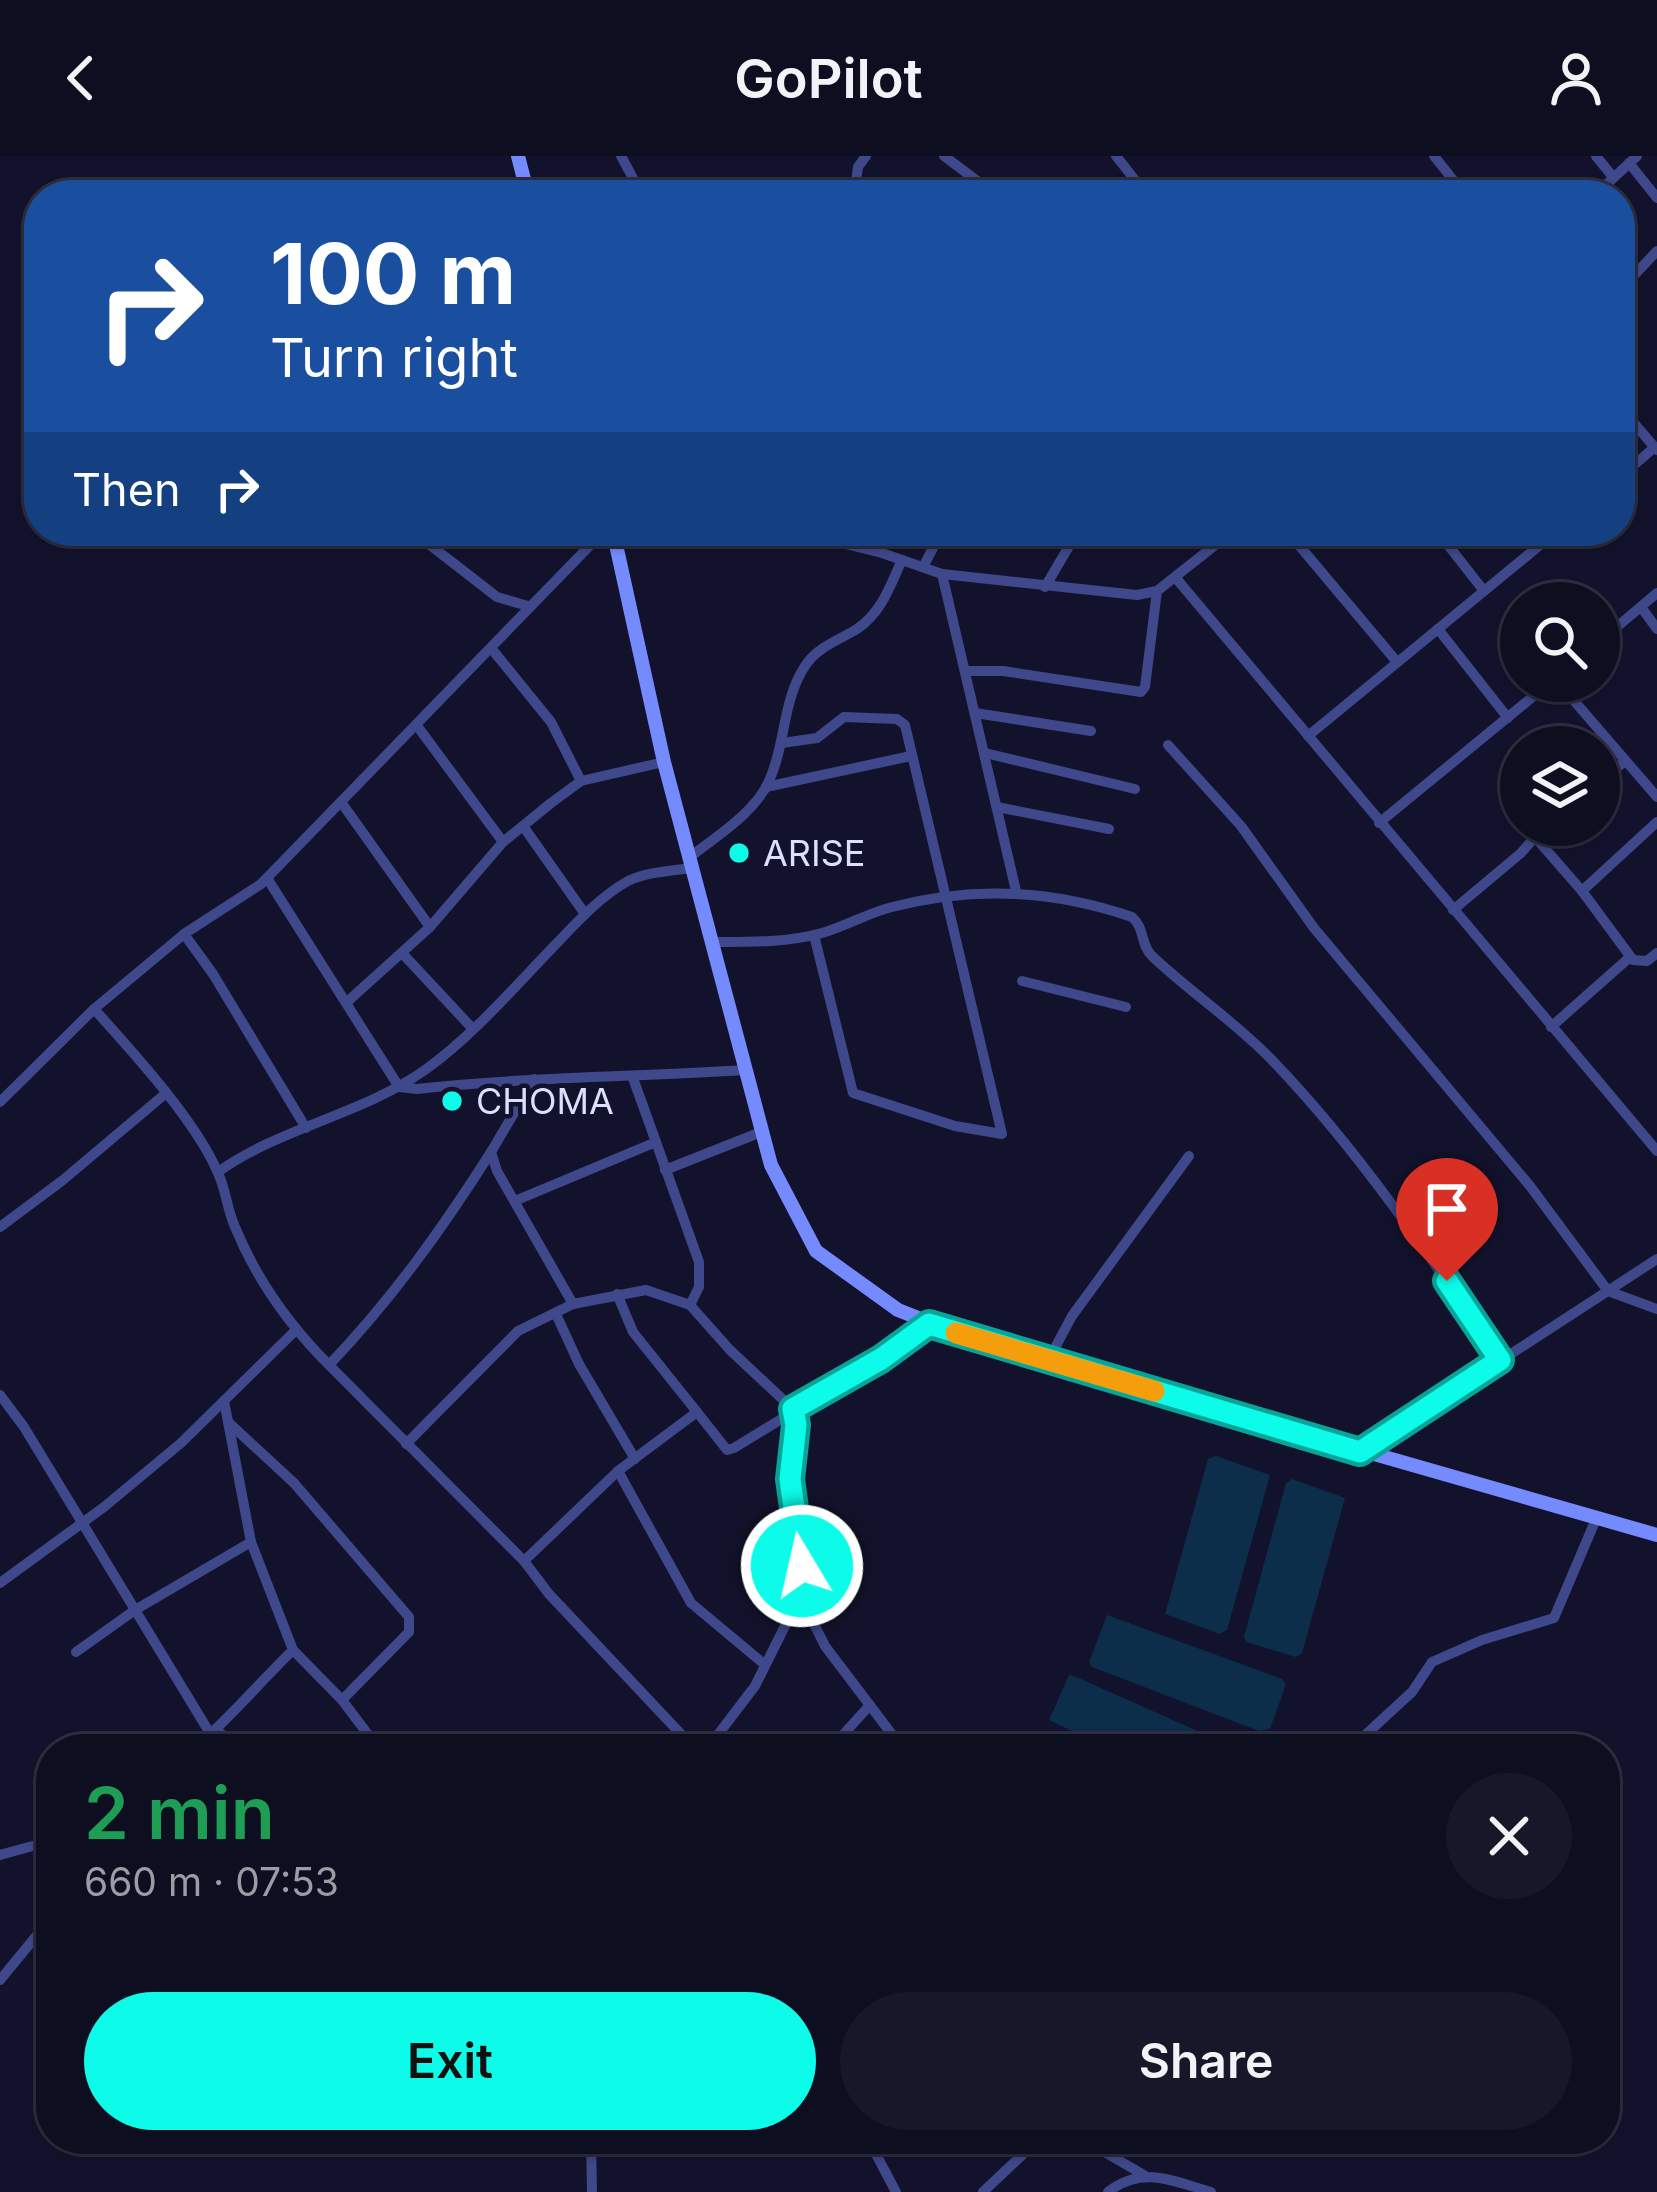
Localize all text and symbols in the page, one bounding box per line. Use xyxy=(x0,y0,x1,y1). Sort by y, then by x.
icon: back xyxy=(48,45,114,111)
icon: person xyxy=(1543,45,1609,111)
text: GoPilot xyxy=(734,46,923,111)
text: 100 m xyxy=(270,223,516,324)
icon: right xyxy=(72,228,228,384)
text: Turn right xyxy=(270,325,518,390)
icon: right xyxy=(204,456,270,522)
text: Then xyxy=(72,462,180,517)
map controls xyxy=(1500,582,1620,846)
button: search xyxy=(1500,582,1620,702)
button: layers xyxy=(1500,726,1620,846)
place label: ARISE xyxy=(763,831,865,875)
marker: ARISE xyxy=(726,840,752,866)
place label: CHOMA xyxy=(476,1079,614,1123)
marker: CHOMA xyxy=(439,1088,465,1114)
pin xyxy=(1396,1158,1498,1281)
icon: arrive xyxy=(1414,1176,1480,1242)
position arrow xyxy=(739,1503,865,1629)
text: 2 min xyxy=(84,1769,275,1856)
button: close xyxy=(1446,1773,1572,1899)
text: 660 m · 07:53 xyxy=(84,1858,339,1905)
button: Exit xyxy=(84,1992,816,2130)
button: Share xyxy=(840,1992,1572,2130)

